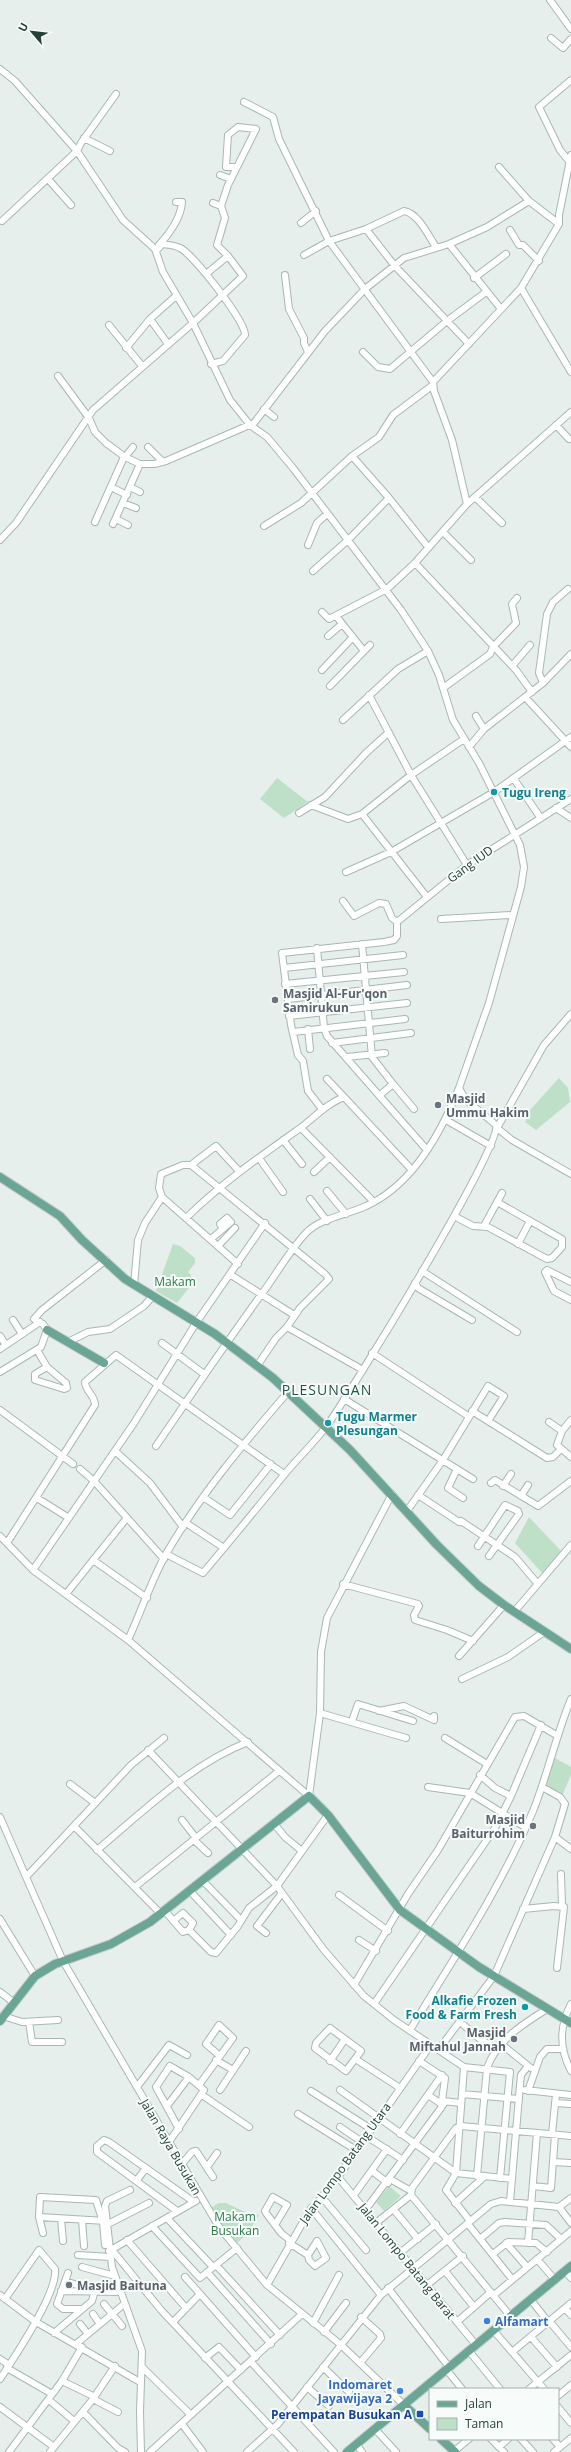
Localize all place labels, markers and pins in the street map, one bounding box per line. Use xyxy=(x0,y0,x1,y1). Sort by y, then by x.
place label: Tugu Ireng xyxy=(502,784,566,801)
marker: Tugu Ireng xyxy=(489,787,499,797)
place label: Masjid Al-Fur'qon Samirukun xyxy=(283,985,387,1016)
marker: Masjid Al-Fur'qon Samirukun xyxy=(270,995,280,1005)
place label: Masjid Ummu Hakim xyxy=(446,1090,529,1121)
marker: Masjid Ummu Hakim xyxy=(433,1100,443,1110)
place label: Tugu Marmer Plesungan xyxy=(336,1408,418,1439)
marker: Tugu Marmer Plesungan xyxy=(323,1418,333,1428)
place label: Masjid Baiturrohim xyxy=(451,1811,525,1842)
marker: Masjid Baiturrohim xyxy=(528,1821,538,1831)
place label: Alkafie Frozen Food & Farm Fresh xyxy=(406,1992,517,2023)
marker: Alkafie Frozen Food & Farm Fresh xyxy=(520,2002,530,2012)
place label: Masjid Miftahul Jannah xyxy=(409,2024,506,2055)
marker: Masjid Miftahul Jannah xyxy=(509,2034,519,2044)
place label: Masjid Baituna xyxy=(77,2277,167,2294)
marker: Masjid Baituna xyxy=(64,2280,74,2290)
place label: Alfamart xyxy=(495,2313,549,2330)
marker: Alfamart xyxy=(482,2316,492,2326)
place label: Indomaret Jayawijaya 2 xyxy=(317,2376,392,2407)
marker: Indomaret Jayawijaya 2 xyxy=(395,2386,405,2396)
place label: Perempatan Busukan A xyxy=(271,2406,413,2423)
marker: Perempatan Busukan A xyxy=(415,2409,425,2419)

